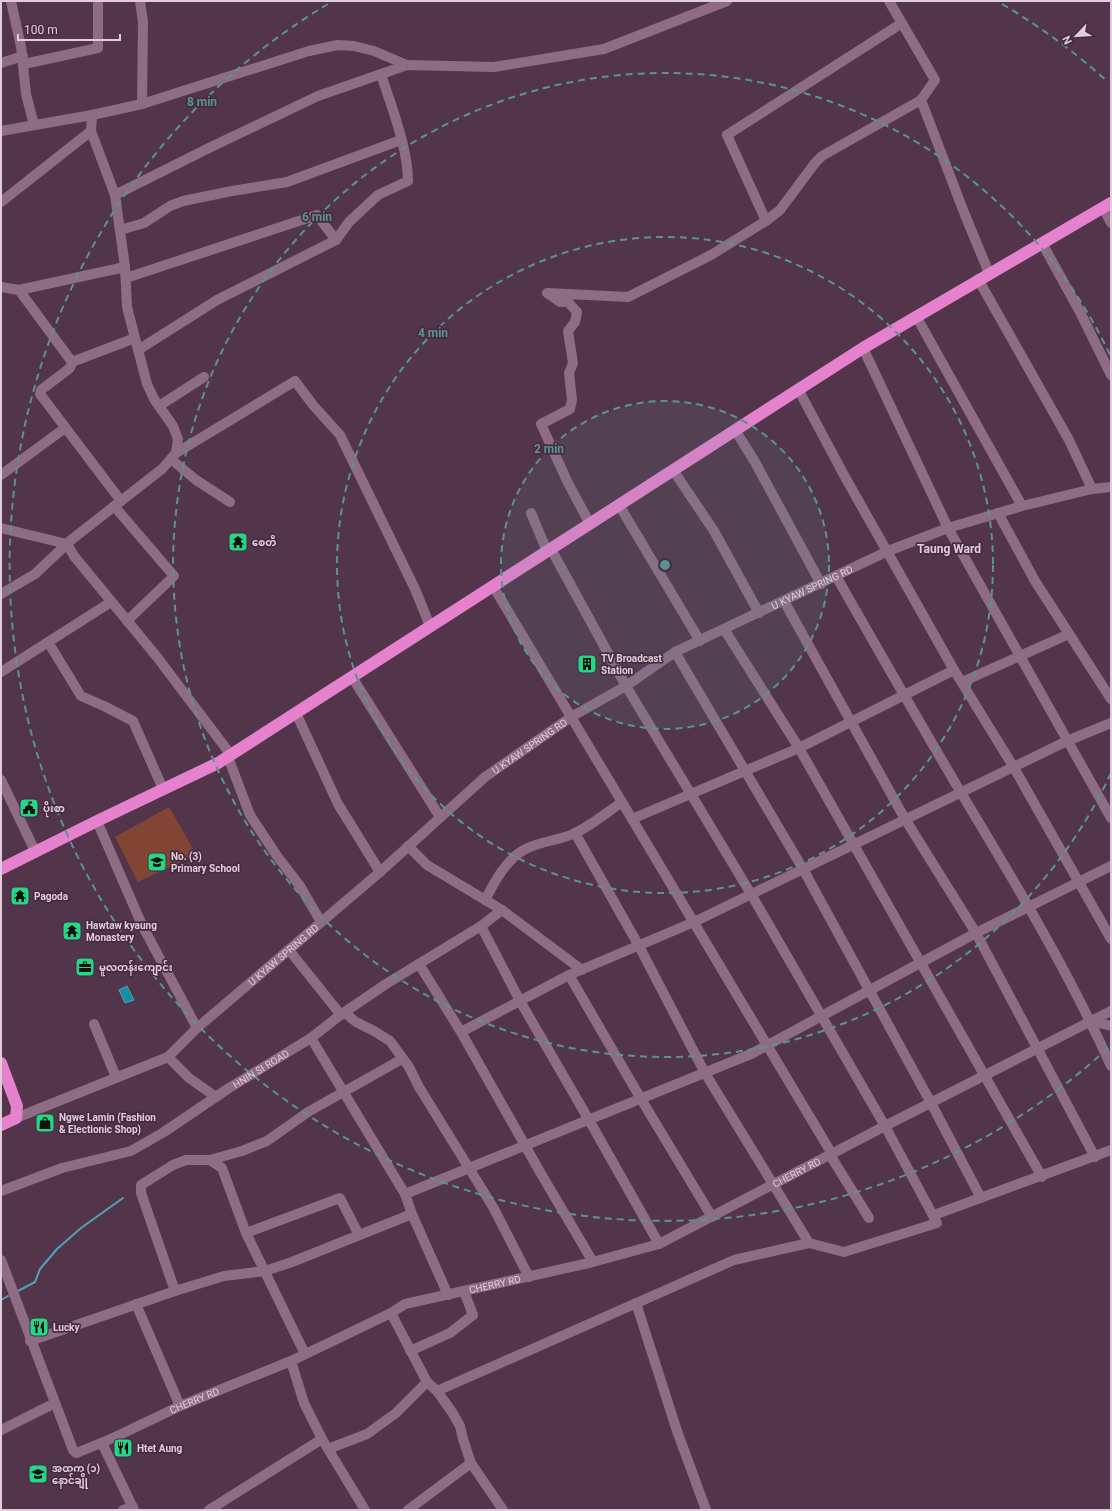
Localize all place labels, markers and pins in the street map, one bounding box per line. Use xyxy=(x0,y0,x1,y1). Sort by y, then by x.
temple icon: စေတီ xyxy=(227,531,249,553)
place label: စေတီ xyxy=(252,535,276,548)
centre of rings xyxy=(658,558,672,572)
building icon: TV Broadcast Station xyxy=(576,653,598,675)
place label: TV Broadcast Station xyxy=(601,653,663,676)
public building icon: ပိုးစာ xyxy=(18,797,40,819)
place label: ပိုးစာ xyxy=(43,801,65,818)
school or university icon: No. (3) Primary School xyxy=(146,851,168,873)
place label: No. (3) Primary School xyxy=(171,851,240,874)
temple icon: Pagoda xyxy=(9,885,31,907)
place label: Pagoda xyxy=(34,891,69,902)
temple icon: Hawtaw kyaung Monastery xyxy=(61,920,83,942)
place label: Hawtaw kyaung Monastery xyxy=(86,920,157,943)
office icon: မူလတန်းကျောင်း xyxy=(74,956,96,978)
place label: မူလတန်းကျောင်း xyxy=(99,960,173,977)
shop icon: Ngwe Lamin (Fashion & Electionic Shop) xyxy=(34,1112,56,1134)
place label: Ngwe Lamin (Fashion & Electionic Shop) xyxy=(59,1112,156,1136)
restaurant icon: Lucky xyxy=(28,1316,50,1338)
place label: Lucky xyxy=(53,1322,80,1333)
restaurant icon: Htet Aung xyxy=(112,1437,134,1459)
place label: Htet Aung xyxy=(137,1443,183,1454)
school or university icon: အထက (၁) နောင်ချို xyxy=(27,1463,49,1485)
place label: အထက (၁) နောင်ချို xyxy=(52,1463,100,1489)

